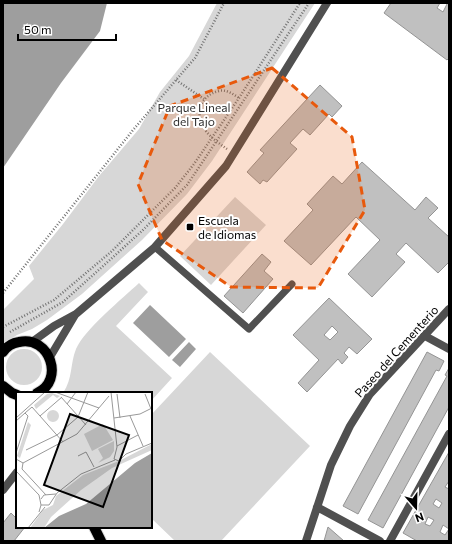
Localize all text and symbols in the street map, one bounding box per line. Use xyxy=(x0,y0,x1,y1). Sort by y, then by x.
scale bar xyxy=(18,16,116,42)
text: 50 m xyxy=(24,22,52,36)
park label: Parque Lineal del Tajo xyxy=(157,100,231,128)
place label: Escuela de Idiomas xyxy=(198,213,256,241)
marker: Escuela de Idiomas xyxy=(185,222,195,232)
street label: Paseo del Cementerio xyxy=(351,302,441,400)
inset map xyxy=(16,392,152,528)
north arrow xyxy=(396,488,436,528)
text: N xyxy=(413,510,426,525)

